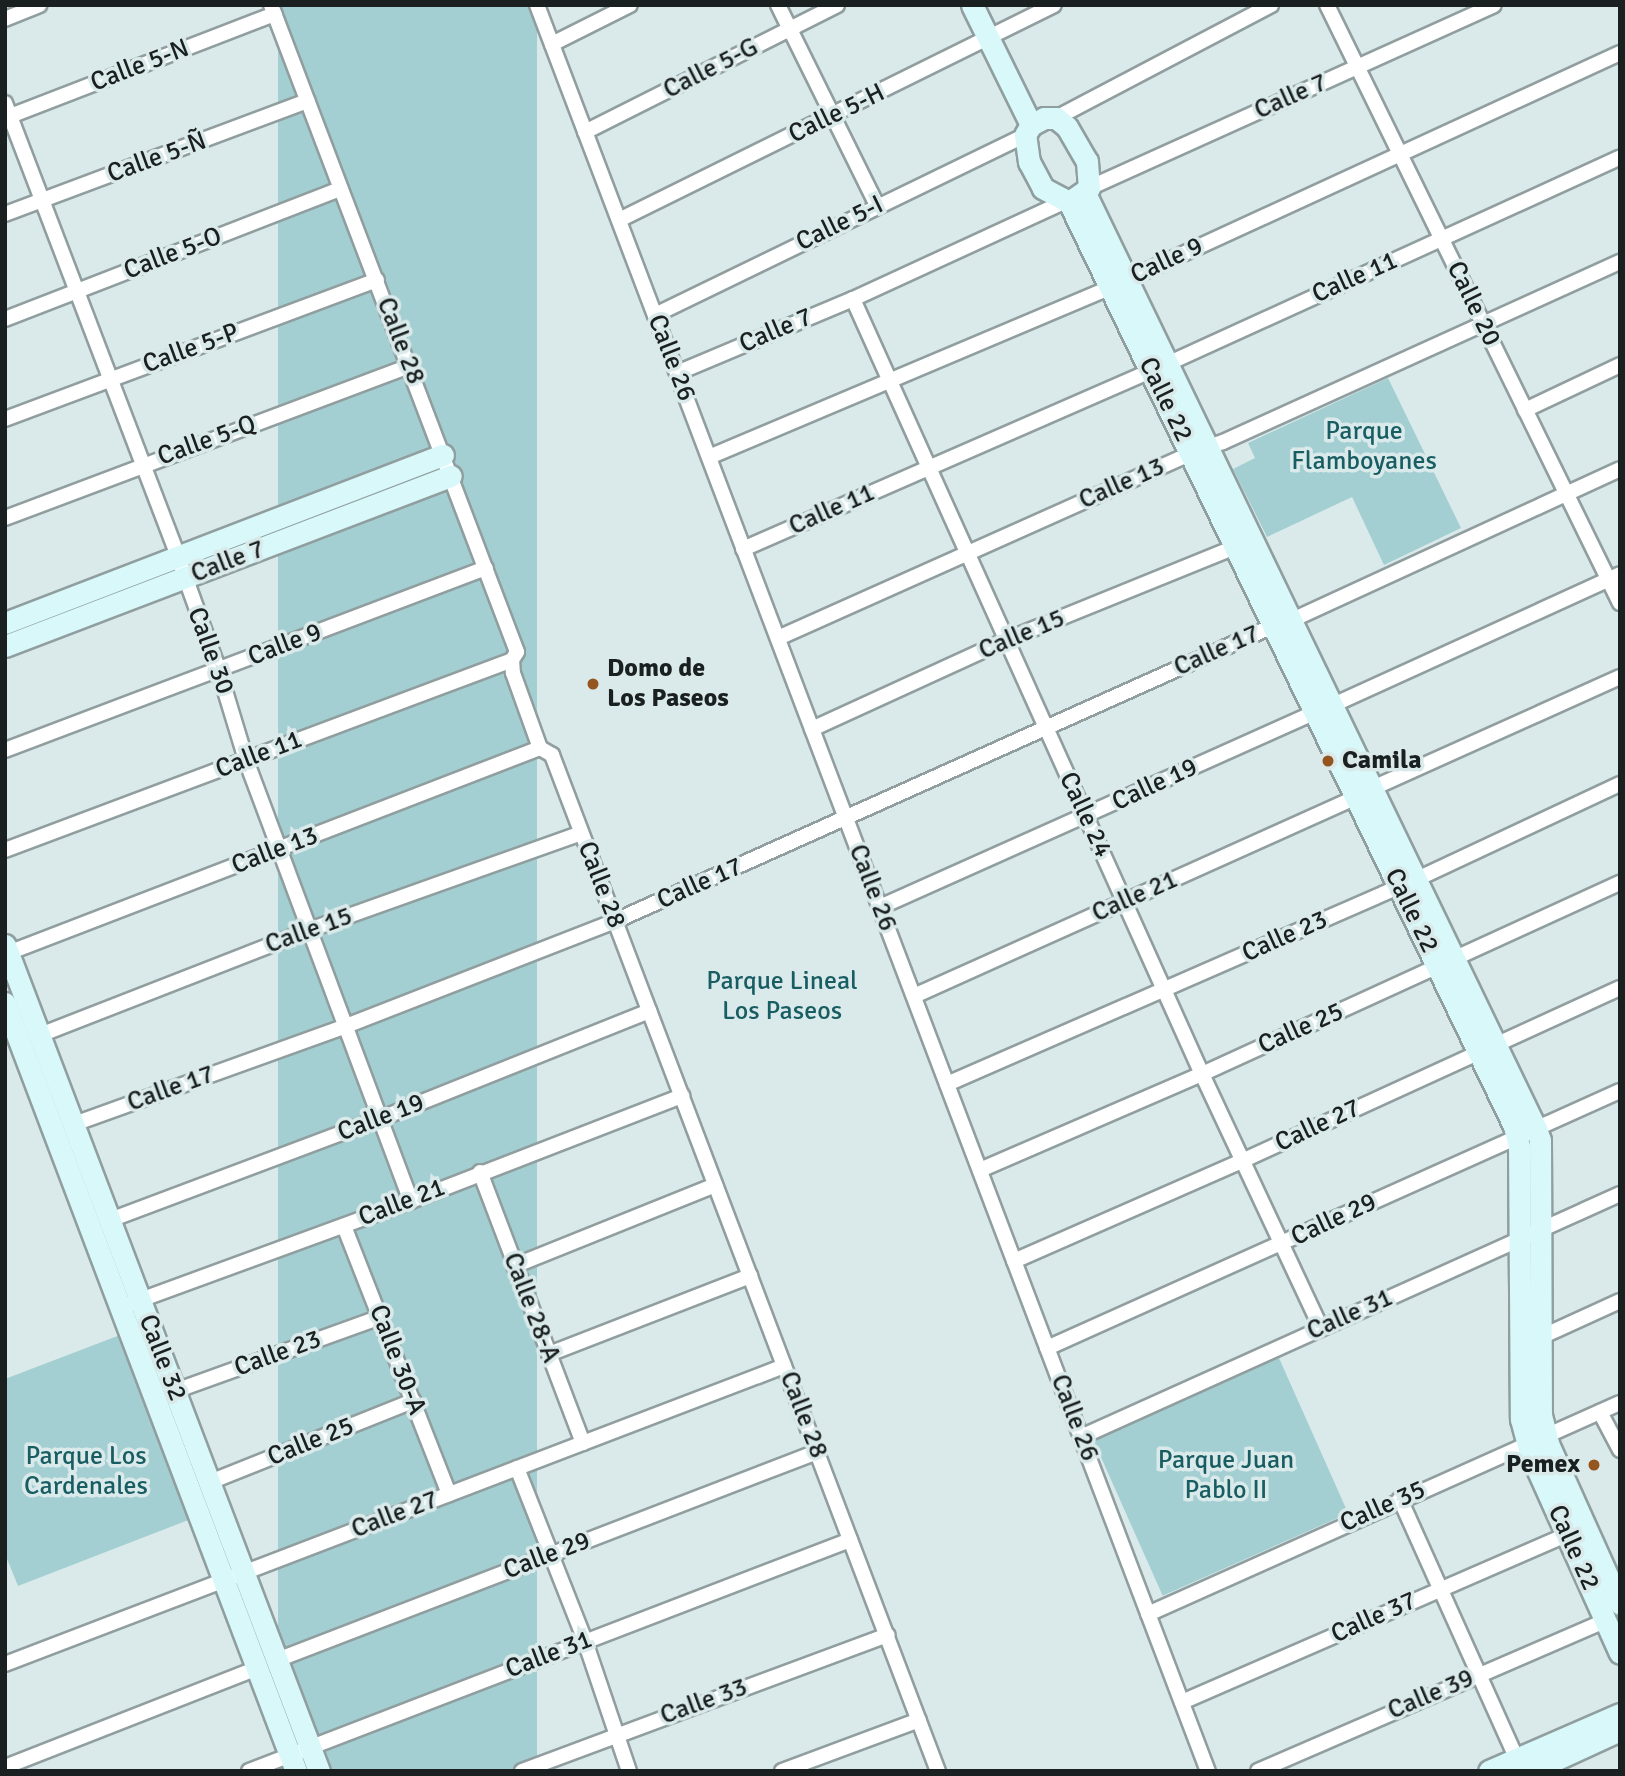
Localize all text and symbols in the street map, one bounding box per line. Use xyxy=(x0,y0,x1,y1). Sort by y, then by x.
street label: Calle 5-G xyxy=(658,32,764,106)
street label: Calle 5-N xyxy=(86,33,194,99)
street label: Calle 7 xyxy=(1250,67,1332,127)
street label: Calle 5-H xyxy=(784,77,890,151)
street label: Calle 5-Ñ xyxy=(103,126,211,190)
street label: Calle 5-I xyxy=(791,190,889,258)
street label: Calle 5-O xyxy=(120,221,226,287)
street label: Calle 9 xyxy=(1126,231,1208,291)
street label: Calle 11 xyxy=(1307,245,1403,311)
street label: Calle 20 xyxy=(1439,257,1507,351)
street label: Calle 28 xyxy=(369,293,431,389)
street label: Calle 7 xyxy=(735,302,817,360)
street label: Calle 26 xyxy=(640,310,702,406)
street label: Calle 5-P xyxy=(139,317,243,381)
street label: Calle 22 xyxy=(1131,353,1199,447)
street label: Calle 5-Q xyxy=(154,409,260,473)
park label: Parque Flamboyanes xyxy=(1291,416,1437,478)
street label: Calle 13 xyxy=(1074,451,1170,517)
street label: Calle 11 xyxy=(784,477,880,543)
street label: Calle 7 xyxy=(187,534,269,590)
street label: Calle 30 xyxy=(180,603,240,699)
street label: Calle 15 xyxy=(974,603,1070,667)
street label: Calle 9 xyxy=(244,617,326,673)
street label: Calle 17 xyxy=(1169,618,1265,684)
place label: Domo de Los Paseos xyxy=(607,653,729,714)
marker: Domo de Los Paseos xyxy=(585,676,601,692)
street label: Calle 11 xyxy=(211,724,307,786)
place label: Camila xyxy=(1342,745,1421,777)
street label: Calle 19 xyxy=(1108,752,1202,818)
marker: Camila xyxy=(1320,753,1336,769)
street label: Calle 24 xyxy=(1052,768,1118,862)
street label: Calle 13 xyxy=(227,820,323,882)
street label: Calle 28 xyxy=(570,837,632,933)
street label: Calle 26 xyxy=(841,840,903,936)
street label: Calle 17 xyxy=(652,851,748,917)
street label: Calle 21 xyxy=(1087,864,1183,930)
street label: Calle 22 xyxy=(1377,864,1445,958)
street label: Calle 15 xyxy=(261,901,357,961)
street label: Calle 23 xyxy=(1237,904,1333,970)
park label: Parque Lineal Los Paseos xyxy=(706,966,858,1028)
street label: Calle 25 xyxy=(1253,996,1349,1062)
street label: Calle 17 xyxy=(123,1059,219,1119)
street label: Calle 19 xyxy=(333,1087,429,1149)
street label: Calle 27 xyxy=(1271,1093,1365,1159)
street label: Calle 21 xyxy=(354,1172,450,1234)
street label: Calle 29 xyxy=(1287,1187,1381,1253)
street label: Calle 28-A xyxy=(496,1249,566,1367)
street label: Calle 31 xyxy=(1302,1282,1398,1348)
street label: Calle 30-A xyxy=(362,1301,432,1419)
street label: Calle 32 xyxy=(131,1310,193,1406)
street label: Calle 23 xyxy=(230,1324,326,1384)
street label: Calle 28 xyxy=(772,1367,834,1463)
street label: Calle 26 xyxy=(1043,1370,1105,1466)
street label: Calle 25 xyxy=(263,1411,359,1473)
park label: Parque Los Cardenales xyxy=(24,1441,148,1502)
park label: Parque Juan Pablo II xyxy=(1158,1445,1294,1506)
place label: Pemex xyxy=(1506,1449,1580,1481)
marker: Pemex xyxy=(1586,1457,1602,1473)
street label: Calle 35 xyxy=(1335,1474,1431,1540)
street label: Calle 27 xyxy=(347,1484,443,1546)
street label: Calle 22 xyxy=(1540,1500,1606,1596)
street label: Calle 29 xyxy=(499,1525,595,1587)
street label: Calle 37 xyxy=(1326,1585,1422,1651)
street label: Calle 31 xyxy=(501,1624,597,1686)
street label: Calle 39 xyxy=(1383,1663,1479,1727)
street label: Calle 33 xyxy=(656,1672,752,1732)

